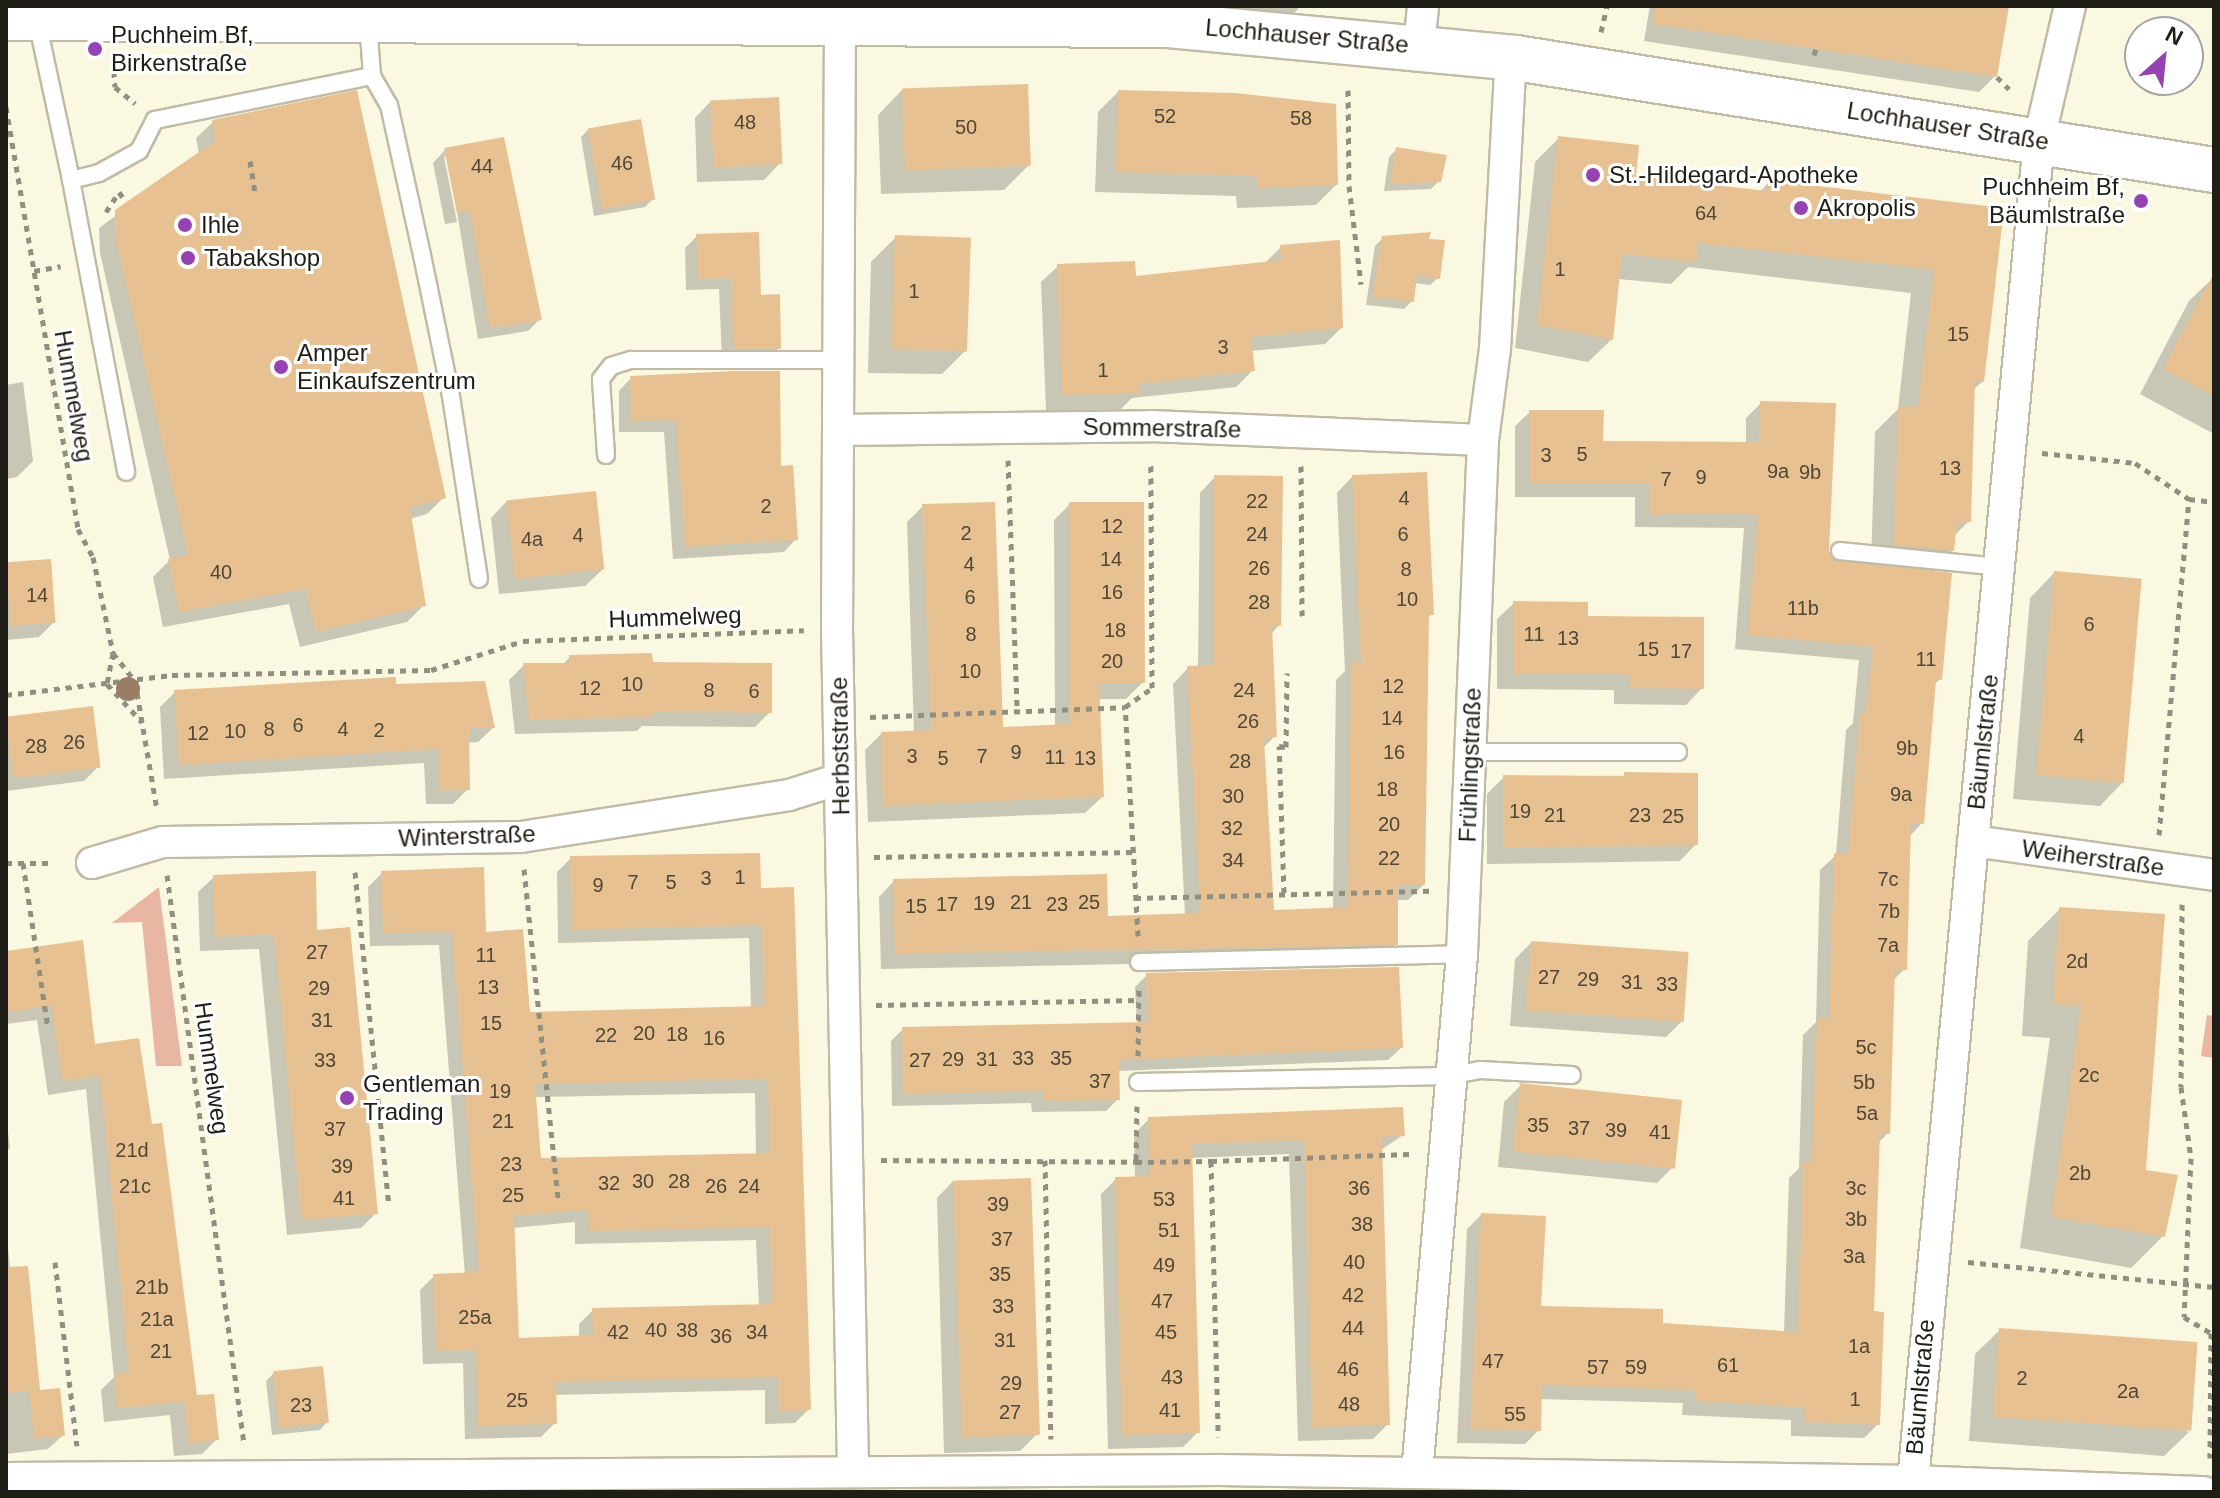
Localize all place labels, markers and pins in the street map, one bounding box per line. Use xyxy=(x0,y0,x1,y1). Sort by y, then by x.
place label: Puchheim Bf, Birkenstraße xyxy=(111,21,254,77)
marker: Puchheim Bf, Birkenstraße xyxy=(86,40,104,58)
place label: St.-Hildegard-Apotheke xyxy=(1609,161,1858,189)
marker: St.-Hildegard-Apotheke xyxy=(1584,166,1602,184)
place label: Puchheim Bf, Bäumlstraße xyxy=(1982,173,2125,229)
marker: Puchheim Bf, Bäumlstraße xyxy=(2132,192,2150,210)
place label: Akropolis xyxy=(1817,194,1916,222)
marker: Akropolis xyxy=(1792,199,1810,217)
place label: Ihle xyxy=(201,211,240,239)
marker: Ihle xyxy=(176,216,194,234)
place label: Tabakshop xyxy=(204,244,320,272)
marker: Tabakshop xyxy=(179,249,197,267)
place label: Amper Einkaufszentrum xyxy=(297,339,476,395)
marker: Amper Einkaufszentrum xyxy=(272,358,290,376)
place label: Gentleman Trading xyxy=(363,1070,480,1126)
marker: Gentleman Trading xyxy=(338,1089,356,1107)

